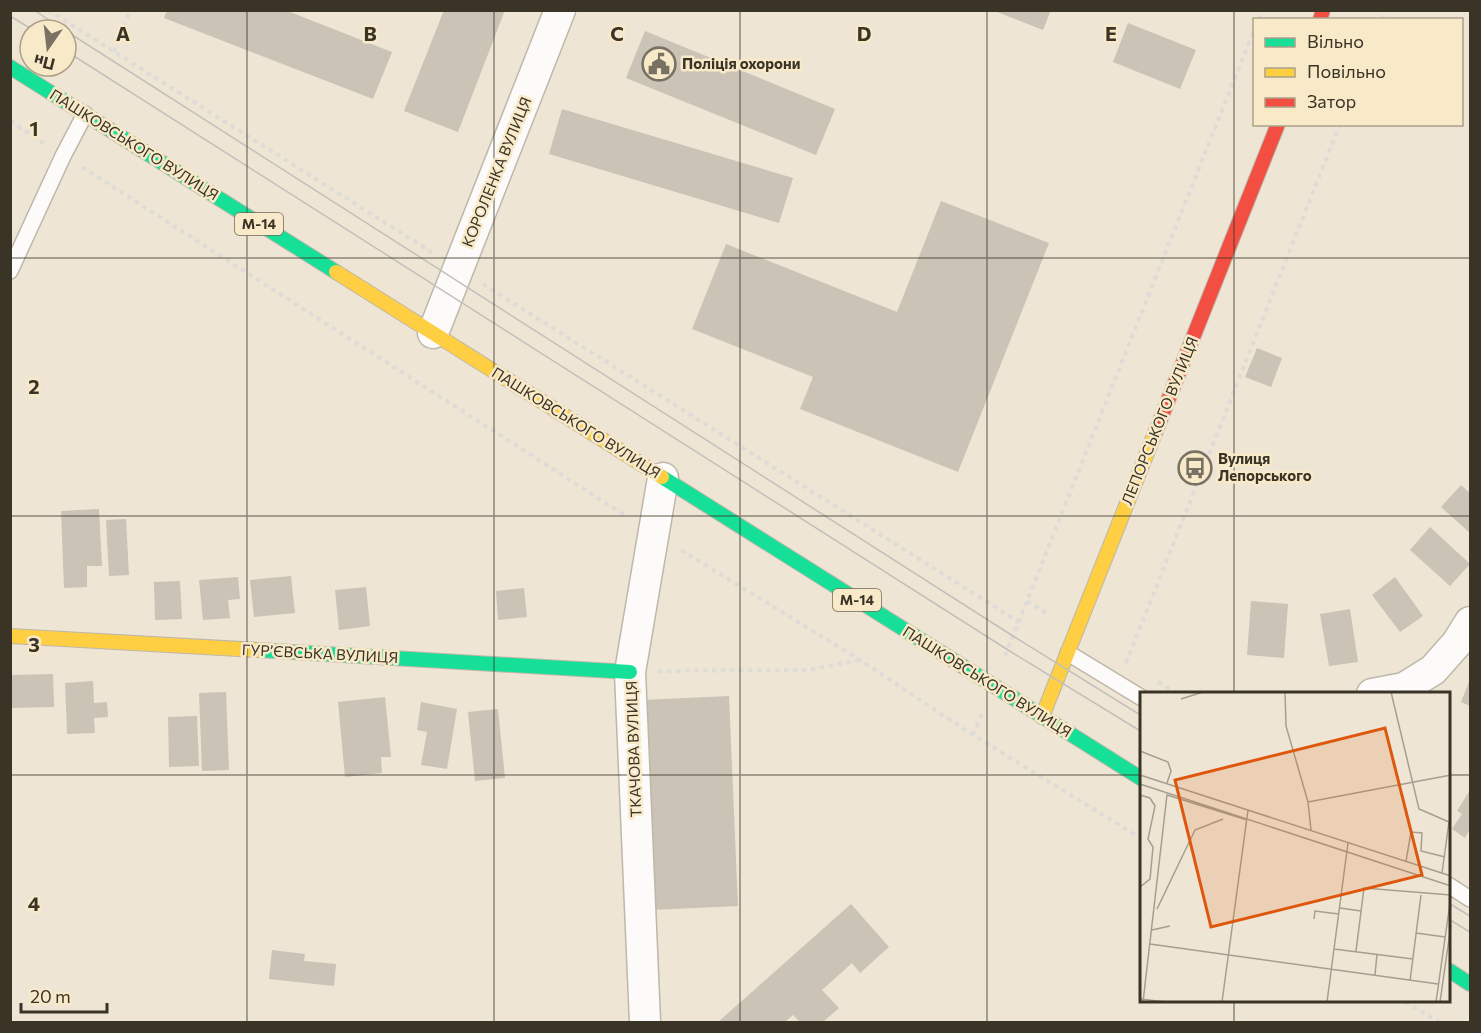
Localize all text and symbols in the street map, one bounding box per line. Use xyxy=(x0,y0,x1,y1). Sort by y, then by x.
north arrow xyxy=(18,18,78,78)
legend xyxy=(1253,18,1463,126)
text: A xyxy=(116,21,130,45)
text: B xyxy=(363,21,377,45)
text: C xyxy=(610,21,624,45)
text: D xyxy=(857,21,871,45)
text: E xyxy=(1105,21,1117,45)
text: Вільно xyxy=(1307,30,1364,52)
public building icon: Поліція охорони xyxy=(641,46,677,82)
text: Пн xyxy=(32,51,57,75)
place label: Поліція охорони xyxy=(682,54,801,72)
text: Повільно xyxy=(1307,60,1386,82)
street label: ПАШКОВСЬКОГО ВУЛИЦЯ xyxy=(47,85,222,204)
text: Затор xyxy=(1307,90,1356,112)
street label: КОРОЛЕНКА ВУЛИЦЯ xyxy=(458,94,534,249)
text: 1 xyxy=(29,116,39,140)
road number: М-14 xyxy=(235,213,283,235)
street label: ЛЕПОРСЬКОГО ВУЛИЦЯ xyxy=(1117,334,1201,507)
street label: ПАШКОВСЬКОГО ВУЛИЦЯ xyxy=(489,363,664,482)
text: 2 xyxy=(28,374,40,398)
place label: Вулиця Лепорського xyxy=(1218,449,1312,484)
bus stop icon: Вулиця Лепорського xyxy=(1177,450,1213,486)
road number: М-14 xyxy=(833,589,881,611)
street label: ПАШКОВСЬКОГО ВУЛИЦЯ xyxy=(900,622,1075,741)
text: 3 xyxy=(28,632,40,656)
street label: ГУР’ЄВСЬКА ВУЛИЦЯ xyxy=(241,640,399,666)
street label: ТКАЧОВА ВУЛИЦЯ xyxy=(622,680,644,818)
inset map xyxy=(1140,692,1451,1003)
text: 4 xyxy=(28,891,40,915)
scale bar xyxy=(21,976,106,1014)
text: 20 m xyxy=(30,985,71,1007)

